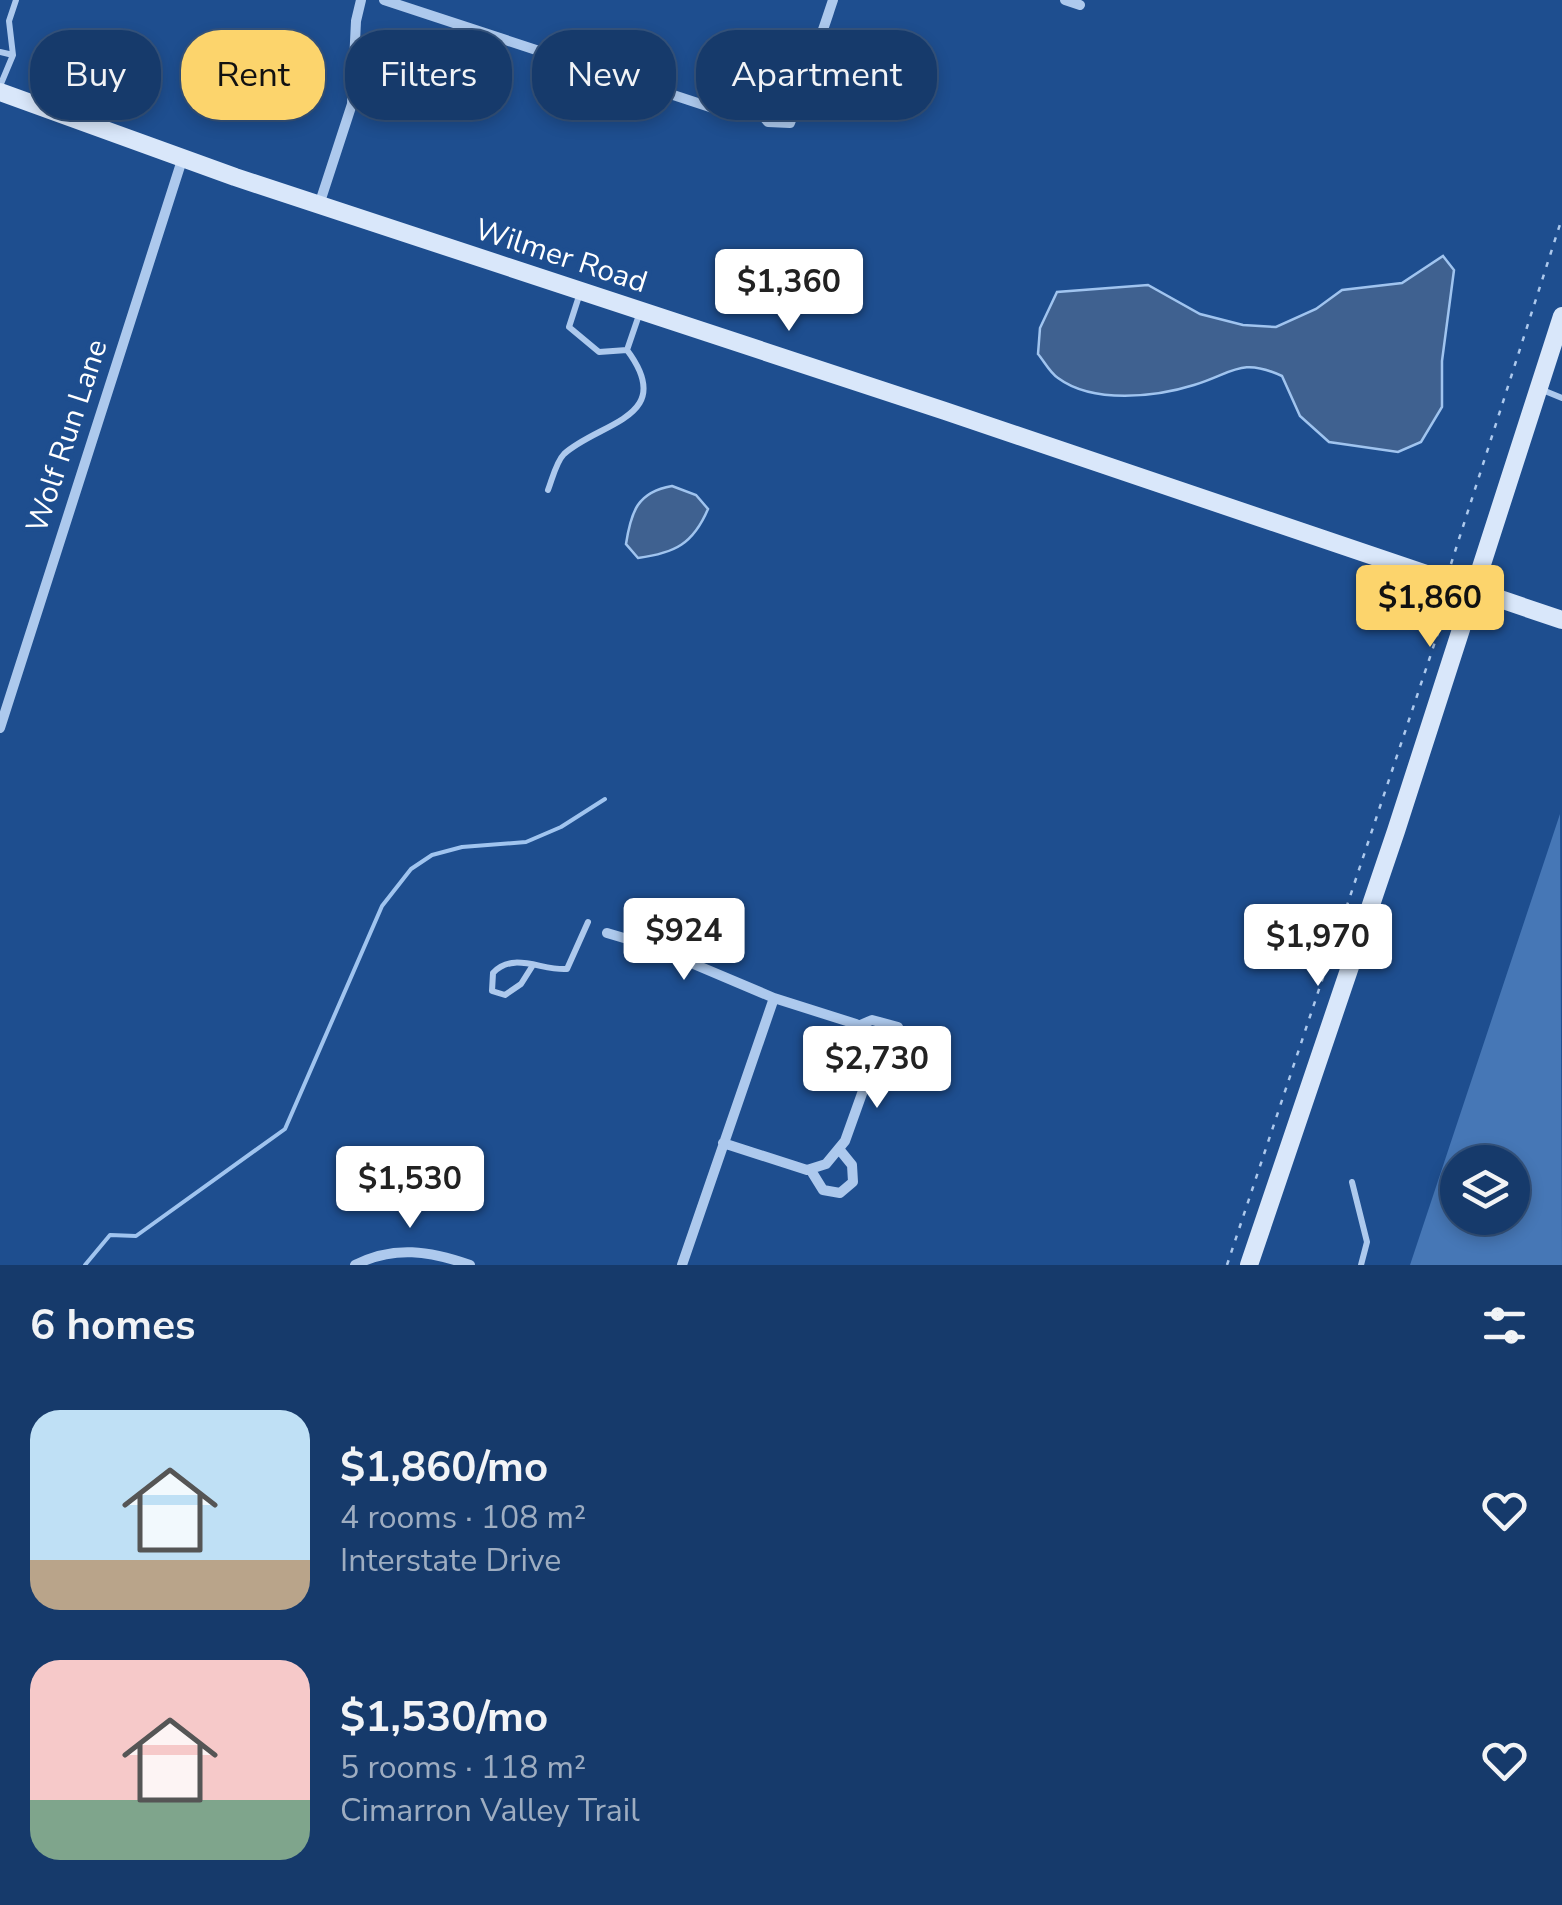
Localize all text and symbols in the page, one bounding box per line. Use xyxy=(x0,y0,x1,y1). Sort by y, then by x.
chip: Buy xyxy=(30,30,161,120)
chip: Rent xyxy=(181,30,325,120)
chip: Filters xyxy=(345,30,512,120)
chip: New xyxy=(532,30,676,120)
chip: Apartment xyxy=(696,30,937,120)
street label: Wilmer Road xyxy=(470,209,652,303)
pin: $1,360 xyxy=(708,249,870,334)
text: $1,360 xyxy=(737,260,841,303)
street label: Wolf Run Lane xyxy=(16,334,118,538)
pin: $1,860 xyxy=(1349,565,1511,650)
text: $1,860 xyxy=(1378,576,1482,619)
pin: $924 xyxy=(625,898,743,983)
pin: $1,970 xyxy=(1237,904,1399,989)
text: $924 xyxy=(646,909,722,952)
text: $1,970 xyxy=(1266,915,1370,958)
pin: $2,730 xyxy=(796,1026,958,1111)
text: $2,730 xyxy=(825,1037,929,1080)
map controls xyxy=(1440,1145,1530,1235)
button: layers xyxy=(1440,1145,1530,1235)
pin: $1,530 xyxy=(329,1146,491,1231)
text: $1,530 xyxy=(358,1157,462,1200)
text: 6 homes xyxy=(30,1297,195,1354)
icon: filters xyxy=(1477,1298,1532,1353)
text: $1,860/mo xyxy=(340,1439,548,1496)
icon: home xyxy=(110,1450,230,1570)
icon: heart xyxy=(1477,1483,1532,1538)
text: 4 rooms · 108 m² xyxy=(340,1496,586,1539)
text: Interstate Drive xyxy=(340,1539,561,1582)
text: $1,530/mo xyxy=(340,1689,548,1746)
icon: home xyxy=(110,1700,230,1820)
icon: heart xyxy=(1477,1733,1532,1788)
text: 5 rooms · 118 m² xyxy=(340,1746,586,1789)
text: Cimarron Valley Trail xyxy=(340,1789,640,1832)

